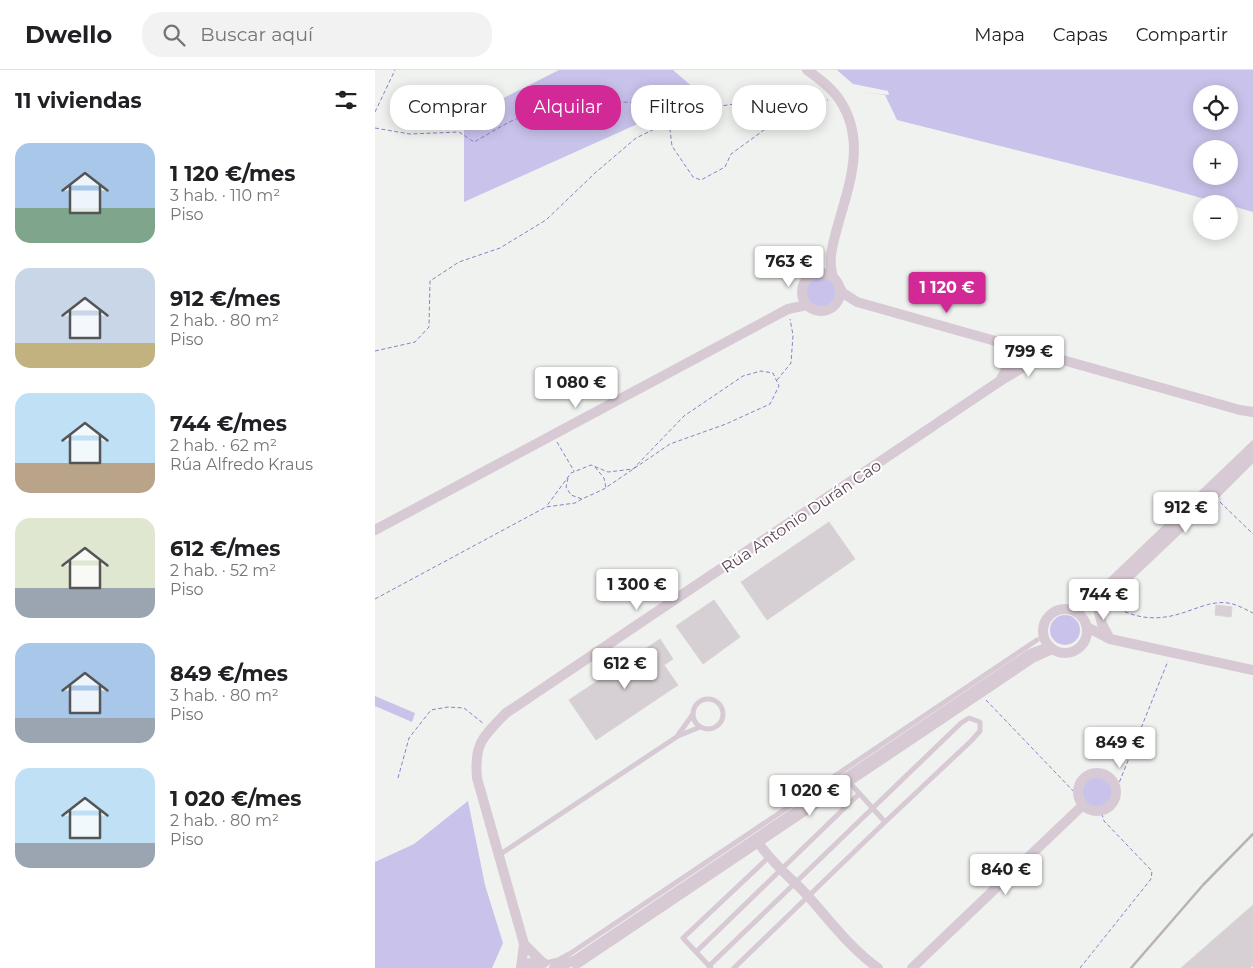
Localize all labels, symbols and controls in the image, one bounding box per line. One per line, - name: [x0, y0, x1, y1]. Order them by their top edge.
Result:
- search box: [142, 12, 492, 57]
- text: Dwello: [25, 20, 112, 49]
- icon: search: [160, 21, 188, 49]
- text: Buscar aquí: [200, 23, 313, 46]
- text: Mapa: [974, 24, 1025, 46]
- text: Capas: [1053, 24, 1108, 46]
- text: Compartir: [1136, 24, 1228, 46]
- chip: Comprar: [390, 85, 505, 130]
- chip: Alquilar: [515, 85, 621, 130]
- chip: Filtros: [631, 85, 722, 130]
- chip: Nuevo: [732, 85, 826, 130]
- map controls: [1193, 85, 1238, 240]
- button: locate: [1193, 85, 1238, 130]
- icon: filters: [332, 86, 360, 114]
- text: 11 viviendas: [15, 88, 142, 113]
- button: +: [1193, 140, 1238, 185]
- text: 1 120 €/mes: [170, 161, 295, 186]
- icon: home: [55, 163, 115, 223]
- text: 3 hab. · 110 m²: [170, 186, 280, 205]
- button: −: [1193, 195, 1238, 240]
- text: Piso: [170, 205, 204, 224]
- pin: 763 €: [754, 246, 824, 288]
- text: 763 €: [766, 252, 812, 271]
- pin: 1 120 €: [901, 272, 993, 314]
- text: 1 120 €: [920, 278, 974, 297]
- text: 912 €/mes: [170, 286, 280, 311]
- icon: home: [55, 288, 115, 348]
- text: 2 hab. · 80 m²: [170, 311, 279, 330]
- text: Piso: [170, 330, 204, 349]
- pin: 799 €: [994, 336, 1064, 378]
- text: 799 €: [1005, 342, 1053, 361]
- pin: 1 080 €: [530, 366, 622, 409]
- text: 1 080 €: [546, 373, 606, 392]
- text: 744 €/mes: [170, 411, 287, 436]
- icon: home: [55, 413, 115, 473]
- text: 2 hab. · 62 m²: [170, 436, 277, 455]
- text: Rúa Alfredo Kraus: [170, 455, 313, 474]
- street label: Rúa Antonio Durán Cao: [718, 456, 885, 577]
- pin: 912 €: [1151, 492, 1221, 534]
- text: 912 €: [1164, 498, 1208, 517]
- text: 612 €/mes: [170, 536, 280, 561]
- icon: home: [55, 538, 115, 598]
- text: 2 hab. · 52 m²: [170, 561, 276, 580]
- pin: 1 300 €: [591, 568, 683, 611]
- text: 1 300 €: [607, 575, 667, 594]
- pin: 744 €: [1069, 578, 1139, 621]
- text: Piso: [170, 580, 204, 599]
- text: 744 €: [1080, 585, 1128, 604]
- pin: 612 €: [590, 648, 660, 690]
- text: 612 €: [603, 654, 647, 673]
- text: 849 €/mes: [170, 661, 288, 686]
- icon: home: [55, 663, 115, 723]
- text: 3 hab. · 80 m²: [170, 686, 279, 705]
- text: Piso: [170, 705, 204, 724]
- pin: 849 €: [1085, 726, 1155, 769]
- text: 849 €: [1095, 733, 1145, 752]
- pin: 1 020 €: [764, 774, 856, 817]
- text: 1 020 €: [780, 781, 840, 800]
- text: 1 020 €/mes: [170, 786, 301, 811]
- icon: home: [55, 788, 115, 848]
- text: 2 hab. · 80 m²: [170, 811, 279, 830]
- text: Piso: [170, 830, 204, 849]
- pin: 840 €: [971, 854, 1041, 896]
- text: 840 €: [981, 860, 1031, 879]

